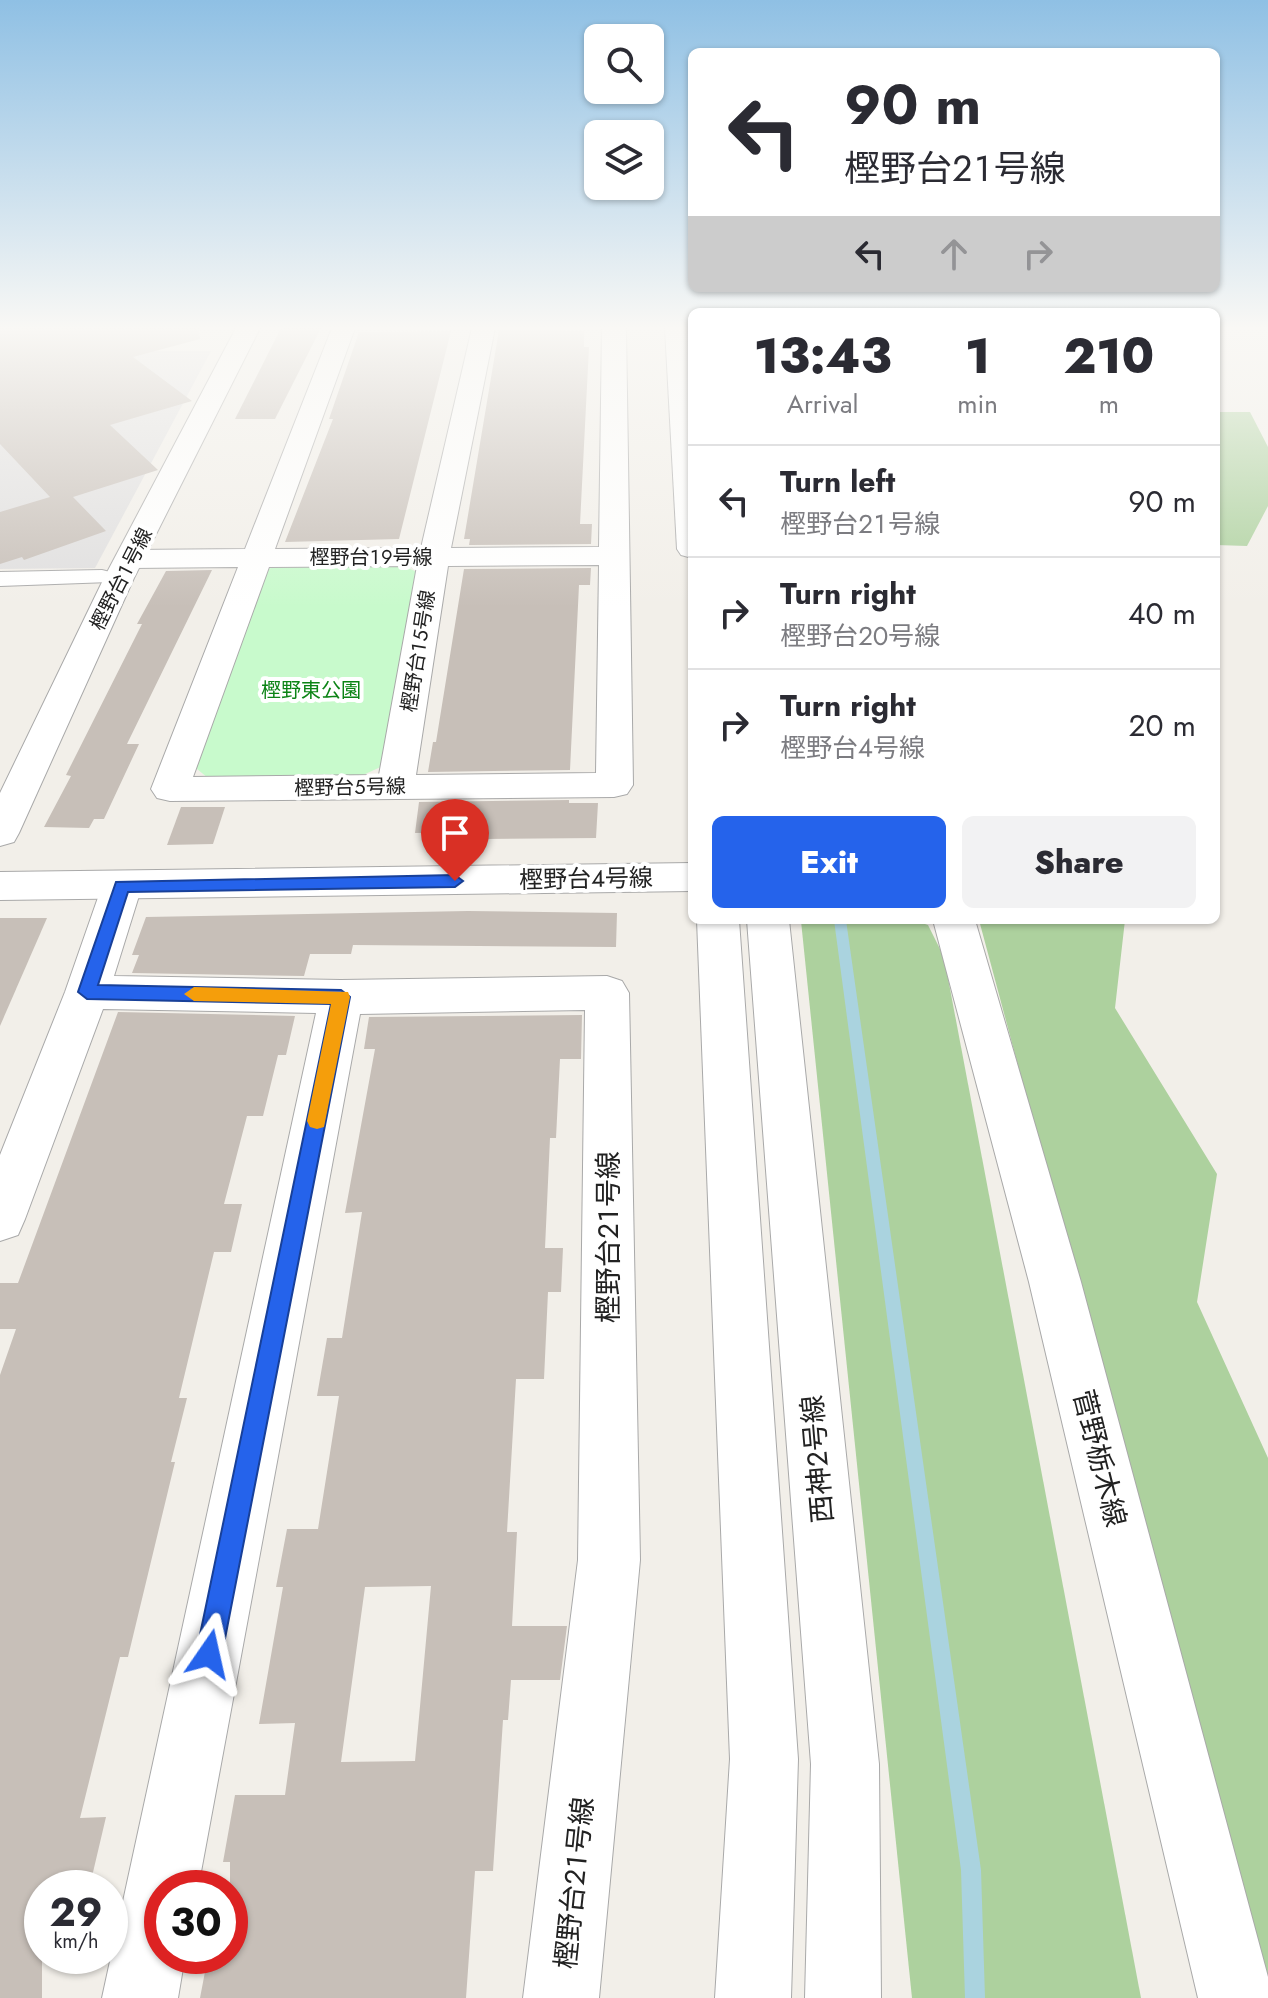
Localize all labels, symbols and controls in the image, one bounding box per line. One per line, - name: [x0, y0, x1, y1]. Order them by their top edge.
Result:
- map controls: [584, 24, 664, 200]
- button: search: [584, 24, 664, 104]
- text: 90 m: [844, 64, 981, 145]
- icon: left: [712, 80, 816, 184]
- button: layers: [584, 120, 664, 200]
- text: 樫野台２１号線: [844, 142, 1066, 194]
- icon: left: [848, 232, 892, 276]
- icon: ahead: [932, 232, 976, 276]
- icon: right: [1016, 232, 1060, 276]
- text: 13:43: [754, 322, 892, 391]
- text: 1: [965, 322, 990, 391]
- text: 210: [1064, 322, 1154, 391]
- text: Arrival: [787, 385, 858, 423]
- text: min: [957, 385, 998, 423]
- text: m: [1099, 385, 1119, 423]
- text: Turn left: [780, 460, 895, 503]
- icon: left: [712, 479, 756, 523]
- text: 90 m: [1128, 480, 1196, 523]
- text: 樫野台２１号線: [780, 505, 940, 543]
- street label: 樫野台１号線: [83, 523, 160, 636]
- street label: 樫野台１９号線: [309, 543, 433, 572]
- text: Turn right: [780, 572, 916, 615]
- street label: 樫野台１５号線: [395, 588, 442, 714]
- icon: right: [712, 591, 756, 635]
- text: 40 m: [1128, 592, 1196, 635]
- text: 樫野台２０号線: [780, 617, 940, 655]
- park label: 樫野東公園: [261, 676, 361, 705]
- text: Turn right: [780, 684, 916, 727]
- icon: right: [712, 703, 756, 747]
- text: 20 m: [1129, 704, 1196, 747]
- text: 樫野台４号線: [780, 729, 925, 767]
- street label: 樫野台５号線: [294, 772, 406, 803]
- pin: [421, 799, 489, 881]
- icon: arrive: [433, 811, 477, 855]
- button: Exit: [712, 816, 946, 908]
- button: Share: [962, 816, 1196, 908]
- street label: 樫野台４号線: [519, 860, 653, 897]
- street label: 樫野台２１号線: [588, 1151, 629, 1323]
- street label: 菅野栃木線: [1063, 1385, 1136, 1531]
- street label: 西神２号線: [791, 1393, 844, 1525]
- position arrow: [167, 1612, 251, 1696]
- street label: 樫野台２１号線: [545, 1795, 604, 1971]
- speed limit sign: 30: [144, 1870, 248, 1974]
- text: 29: [50, 1883, 103, 1941]
- text: km/h: [53, 1927, 99, 1956]

